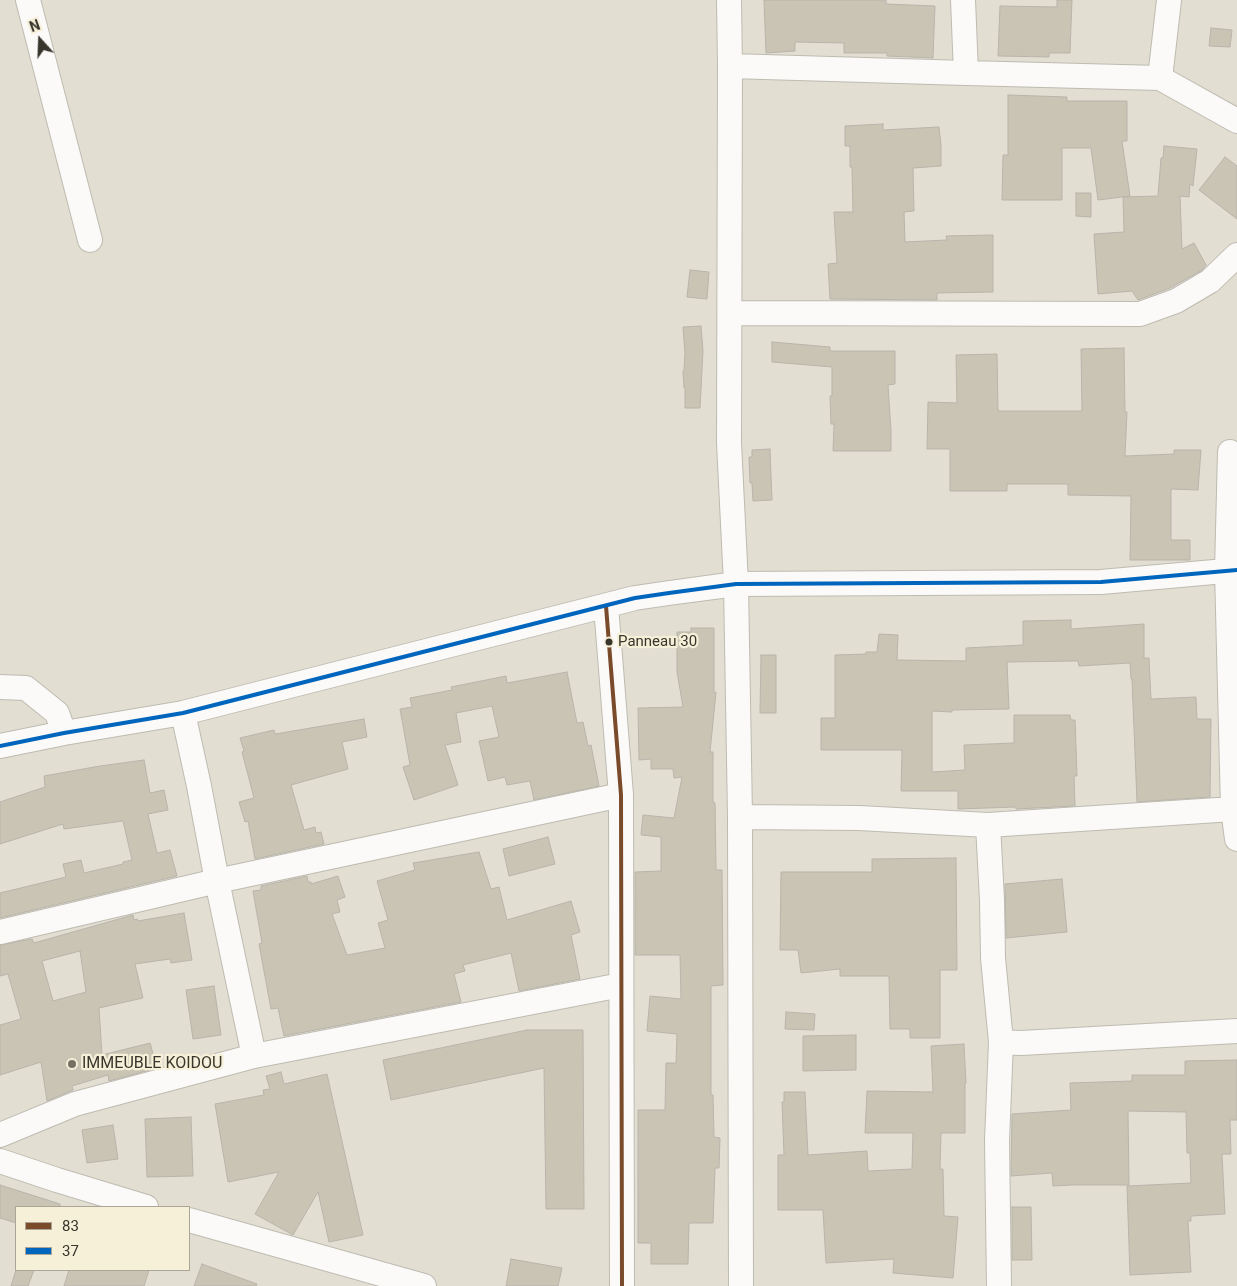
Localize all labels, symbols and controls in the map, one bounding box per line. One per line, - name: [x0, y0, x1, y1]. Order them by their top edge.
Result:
- north arrow: [15, 15, 65, 65]
- text: N: [27, 17, 42, 35]
- place label: Panneau 30: [618, 633, 697, 651]
- marker: Panneau 30: [604, 637, 614, 647]
- place label: IMMEUBLE KOIDOU: [82, 1054, 222, 1074]
- marker: IMMEUBLE KOIDOU: [66, 1058, 78, 1070]
- legend: [15, 1206, 190, 1271]
- text: 83: [62, 1217, 79, 1235]
- text: 37: [62, 1242, 79, 1260]

